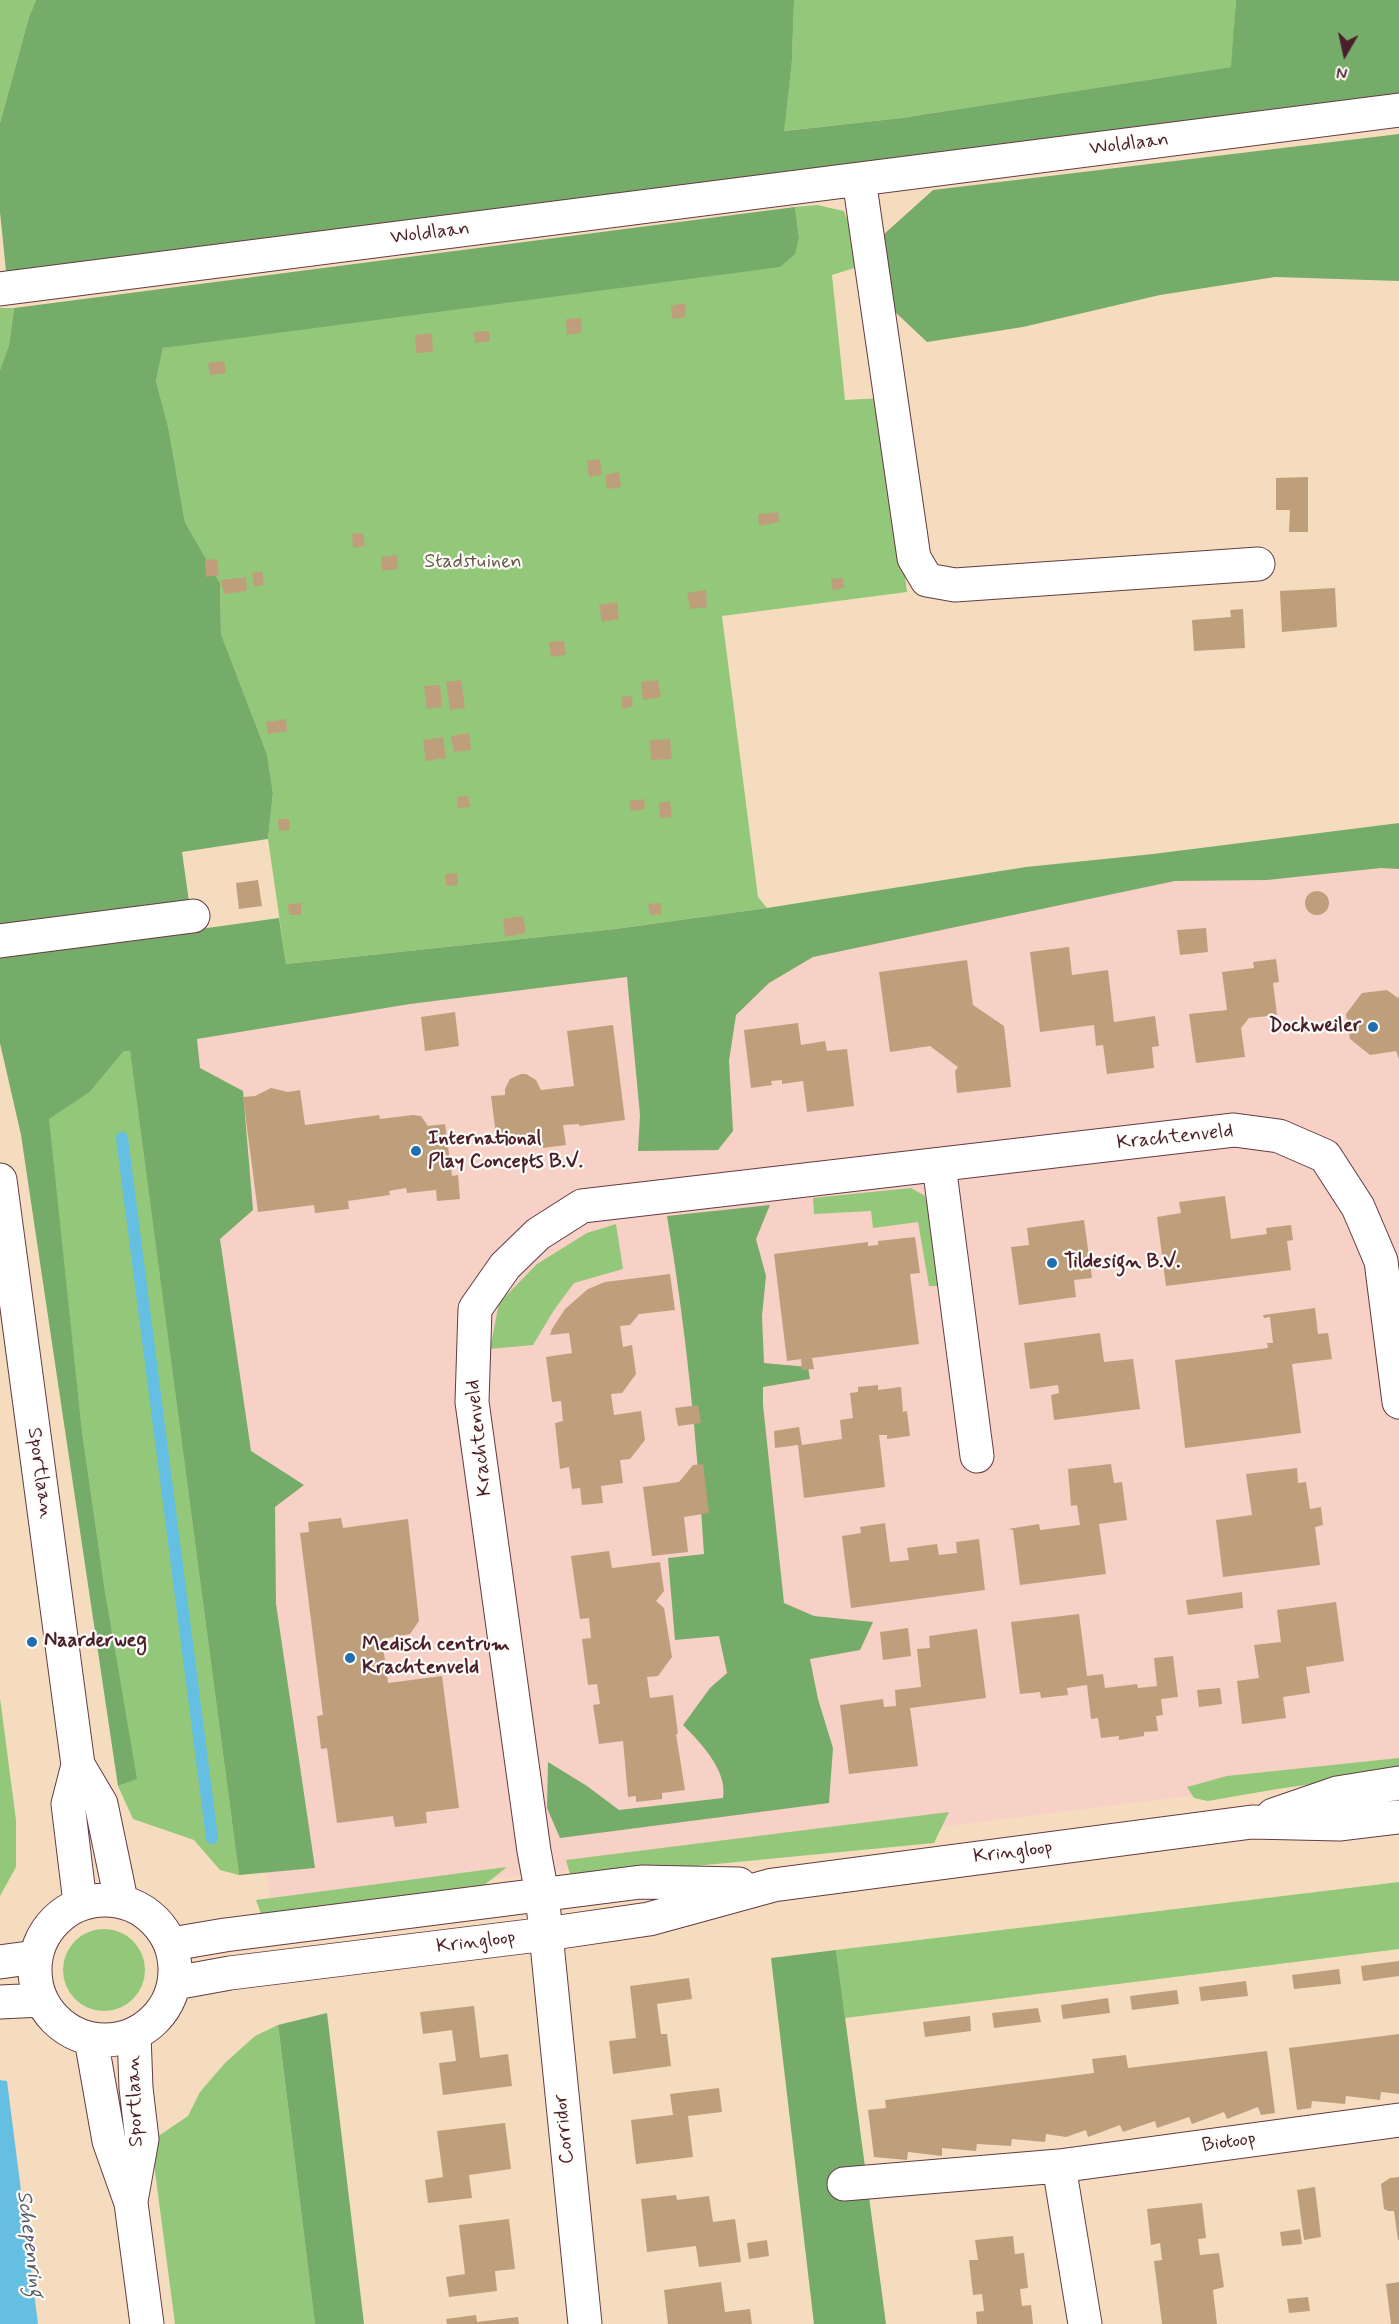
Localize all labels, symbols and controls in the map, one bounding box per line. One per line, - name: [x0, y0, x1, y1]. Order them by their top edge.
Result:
- north arrow: [1315, 24, 1375, 84]
- text: N: [1335, 61, 1349, 83]
- street label: Woldlaan: [1088, 128, 1170, 162]
- street label: Woldlaan: [389, 217, 471, 251]
- park label: Stadstuinen: [424, 551, 522, 575]
- place label: Dockweiler: [1269, 1015, 1361, 1039]
- marker: Dockweiler: [1366, 1020, 1380, 1034]
- street label: Krachtenveld: [1115, 1120, 1235, 1156]
- place label: International Play Concepts B.V.: [428, 1128, 583, 1175]
- marker: International Play Concepts B.V.: [409, 1144, 423, 1158]
- place label: Tildesign B.V.: [1064, 1251, 1180, 1275]
- marker: Tildesign B.V.: [1045, 1256, 1059, 1270]
- street label: Krachtenveld: [462, 1378, 498, 1498]
- street label: Sportlaan: [21, 1426, 57, 1520]
- place label: Naarderweg: [44, 1630, 147, 1654]
- place label: Medisch centrum Krachtenveld: [362, 1634, 510, 1681]
- marker: Naarderweg: [25, 1635, 39, 1649]
- marker: Medisch centrum Krachtenveld: [343, 1651, 357, 1665]
- street label: Kringloop: [972, 1836, 1054, 1870]
- street label: Kringloop: [435, 1926, 517, 1960]
- street label: Sportlaan: [122, 2055, 150, 2147]
- street label: Corridor: [549, 2093, 581, 2165]
- street label: Biotoop: [1201, 2127, 1257, 2159]
- water label: Schepenring: [10, 2189, 48, 2299]

